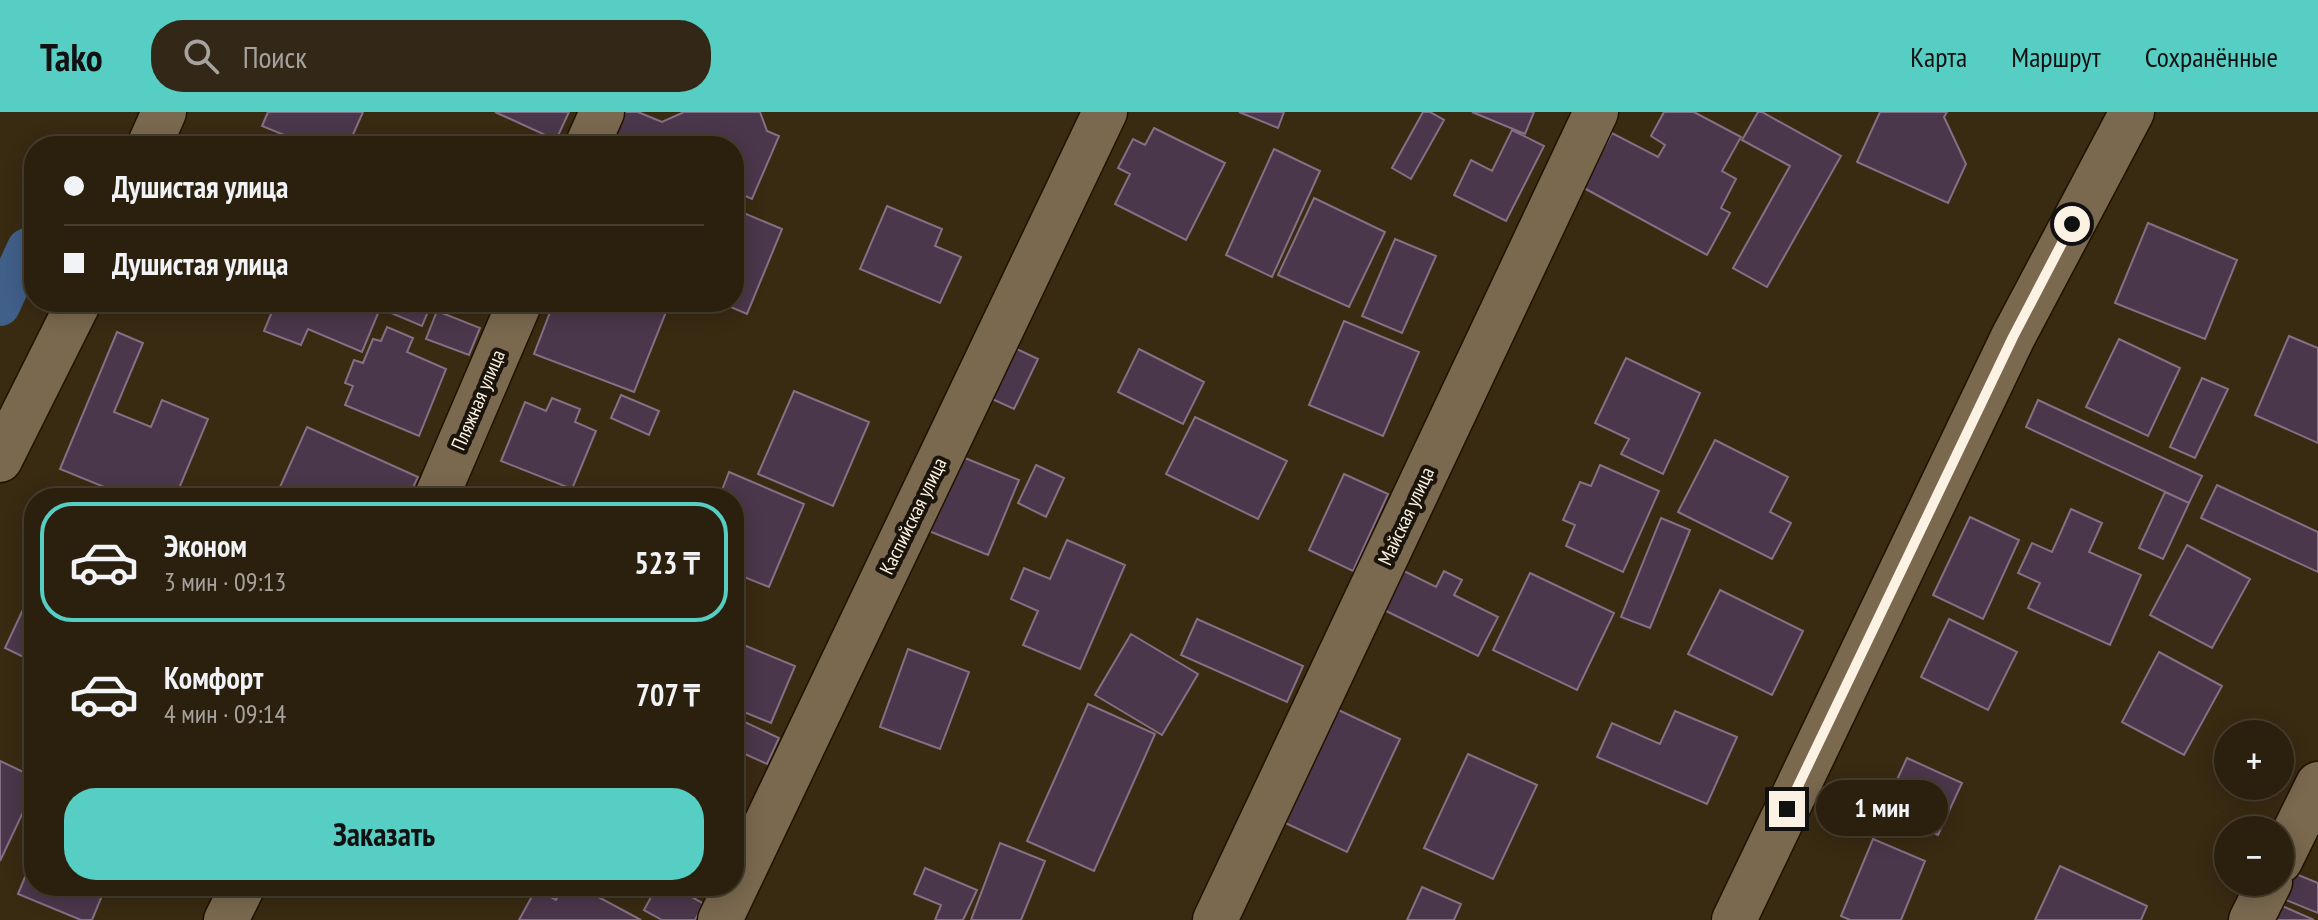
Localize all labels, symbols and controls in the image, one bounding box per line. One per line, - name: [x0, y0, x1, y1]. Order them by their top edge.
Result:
- search box: [151, 20, 711, 92]
- text: Tako: [40, 32, 103, 81]
- icon: search: [179, 34, 223, 78]
- text: Поиск: [243, 37, 307, 76]
- text: Карта: [1910, 38, 1967, 75]
- text: Маршрут: [2011, 38, 2101, 75]
- text: Сохранённые: [2145, 38, 2278, 75]
- text: Душистая улица: [112, 167, 288, 206]
- route start: [2054, 206, 2090, 242]
- text: Душистая улица: [112, 244, 288, 283]
- street label: Пляжная улица: [445, 346, 511, 454]
- street label: Каспийская улица: [873, 453, 953, 579]
- street label: Майская улица: [1372, 463, 1440, 569]
- icon: car: [68, 526, 140, 598]
- text: Эконом: [164, 526, 247, 565]
- text: 523 ₸: [634, 543, 700, 582]
- text: 3 мин · 09:13: [164, 565, 286, 598]
- icon: car: [68, 658, 140, 730]
- text: Комфорт: [164, 658, 263, 697]
- text: 707 ₸: [636, 675, 700, 714]
- text: 4 мин · 09:14: [164, 697, 286, 730]
- map controls: [2214, 720, 2294, 896]
- button: +: [2214, 720, 2294, 800]
- callout: 1 мин: [1815, 781, 1947, 837]
- button: Заказать: [64, 788, 704, 880]
- route end: [1769, 791, 1805, 827]
- text: 1 мин: [1854, 791, 1910, 824]
- button: −: [2214, 816, 2294, 896]

